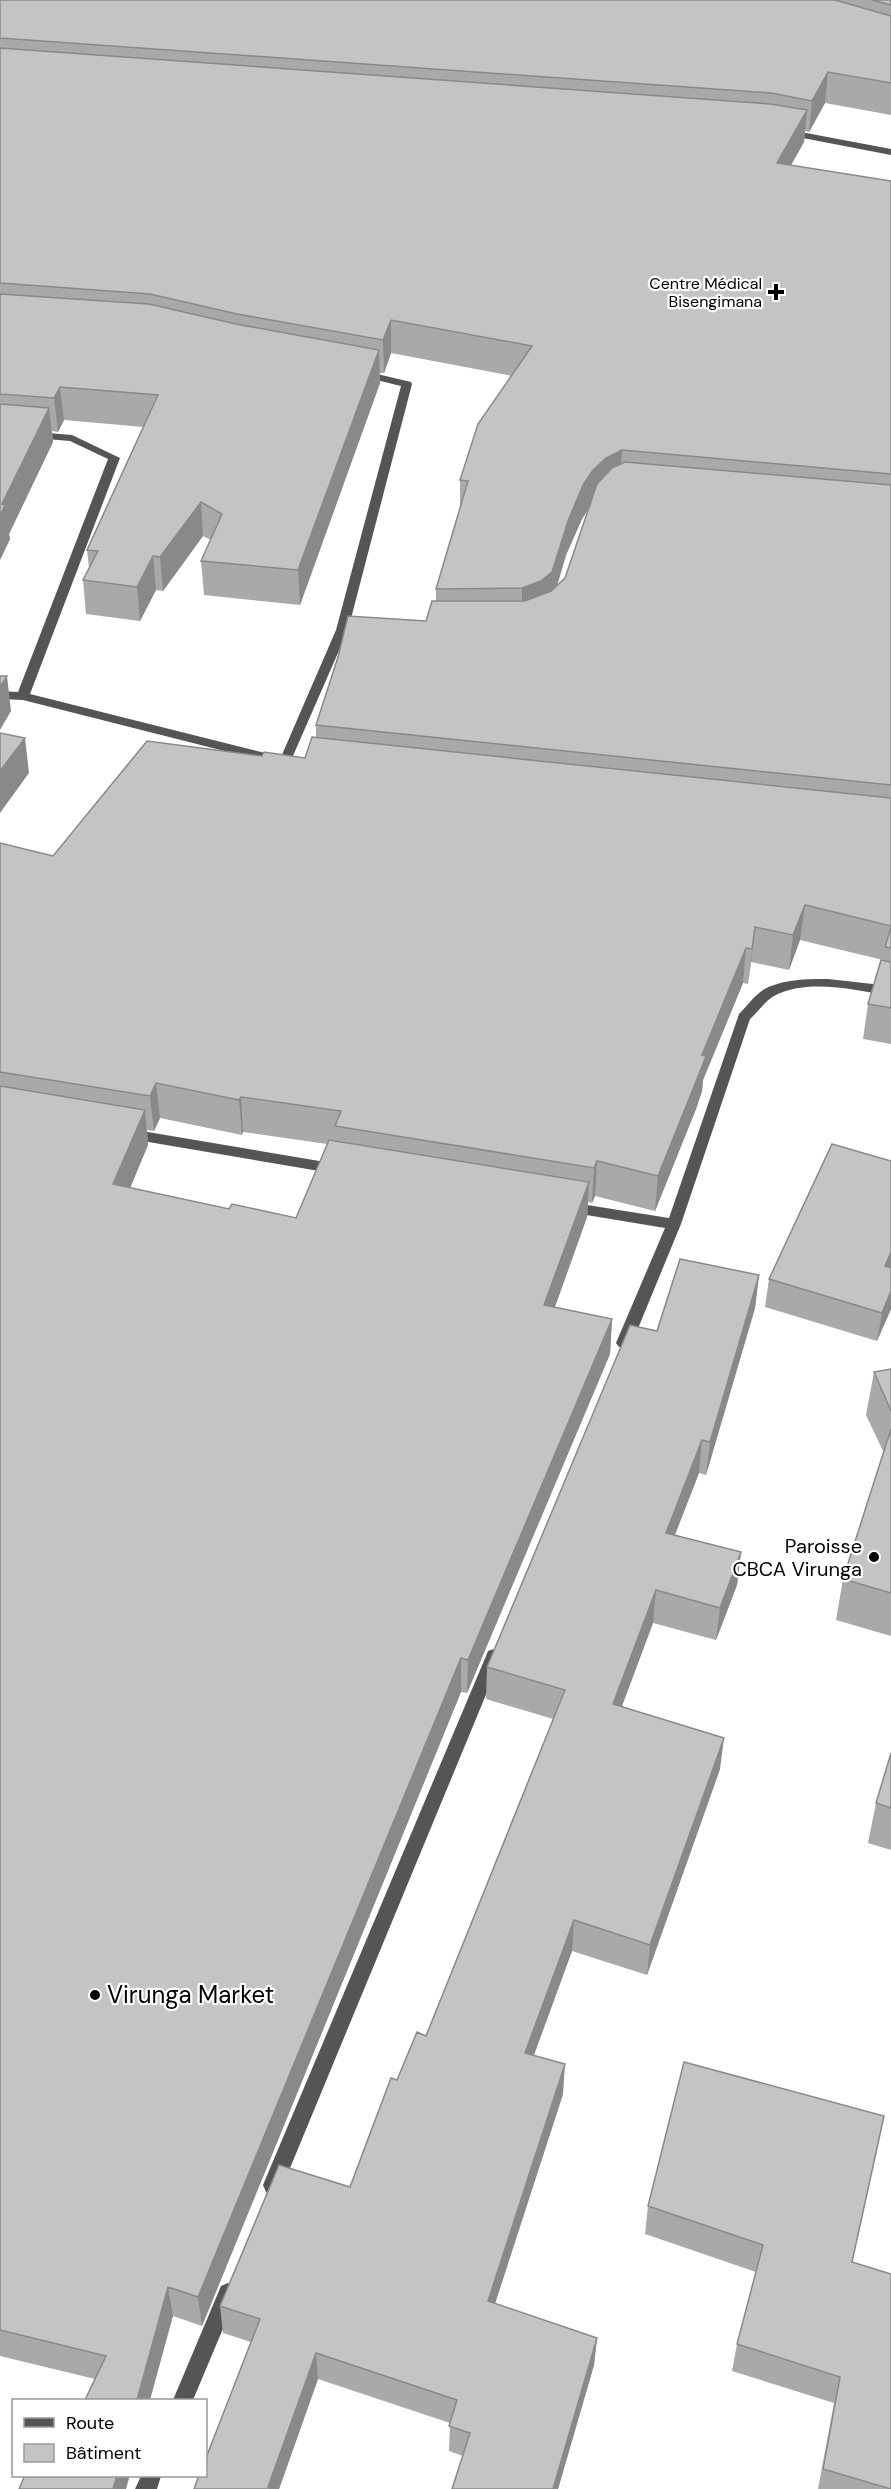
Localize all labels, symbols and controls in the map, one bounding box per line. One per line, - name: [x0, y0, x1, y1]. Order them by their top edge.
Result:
- place label: Centre Médical Bisengimana: [649, 273, 762, 312]
- marker: Centre Médical Bisengimana: [767, 283, 785, 301]
- place label: Paroisse CBCA Virunga: [732, 1533, 862, 1582]
- marker: Paroisse CBCA Virunga: [867, 1550, 881, 1564]
- place label: Virunga Market: [107, 1979, 274, 2010]
- marker: Virunga Market: [88, 1988, 102, 2002]
- legend: [12, 2399, 207, 2477]
- text: Route: [66, 2411, 114, 2435]
- text: Bâtiment: [66, 2441, 141, 2465]

